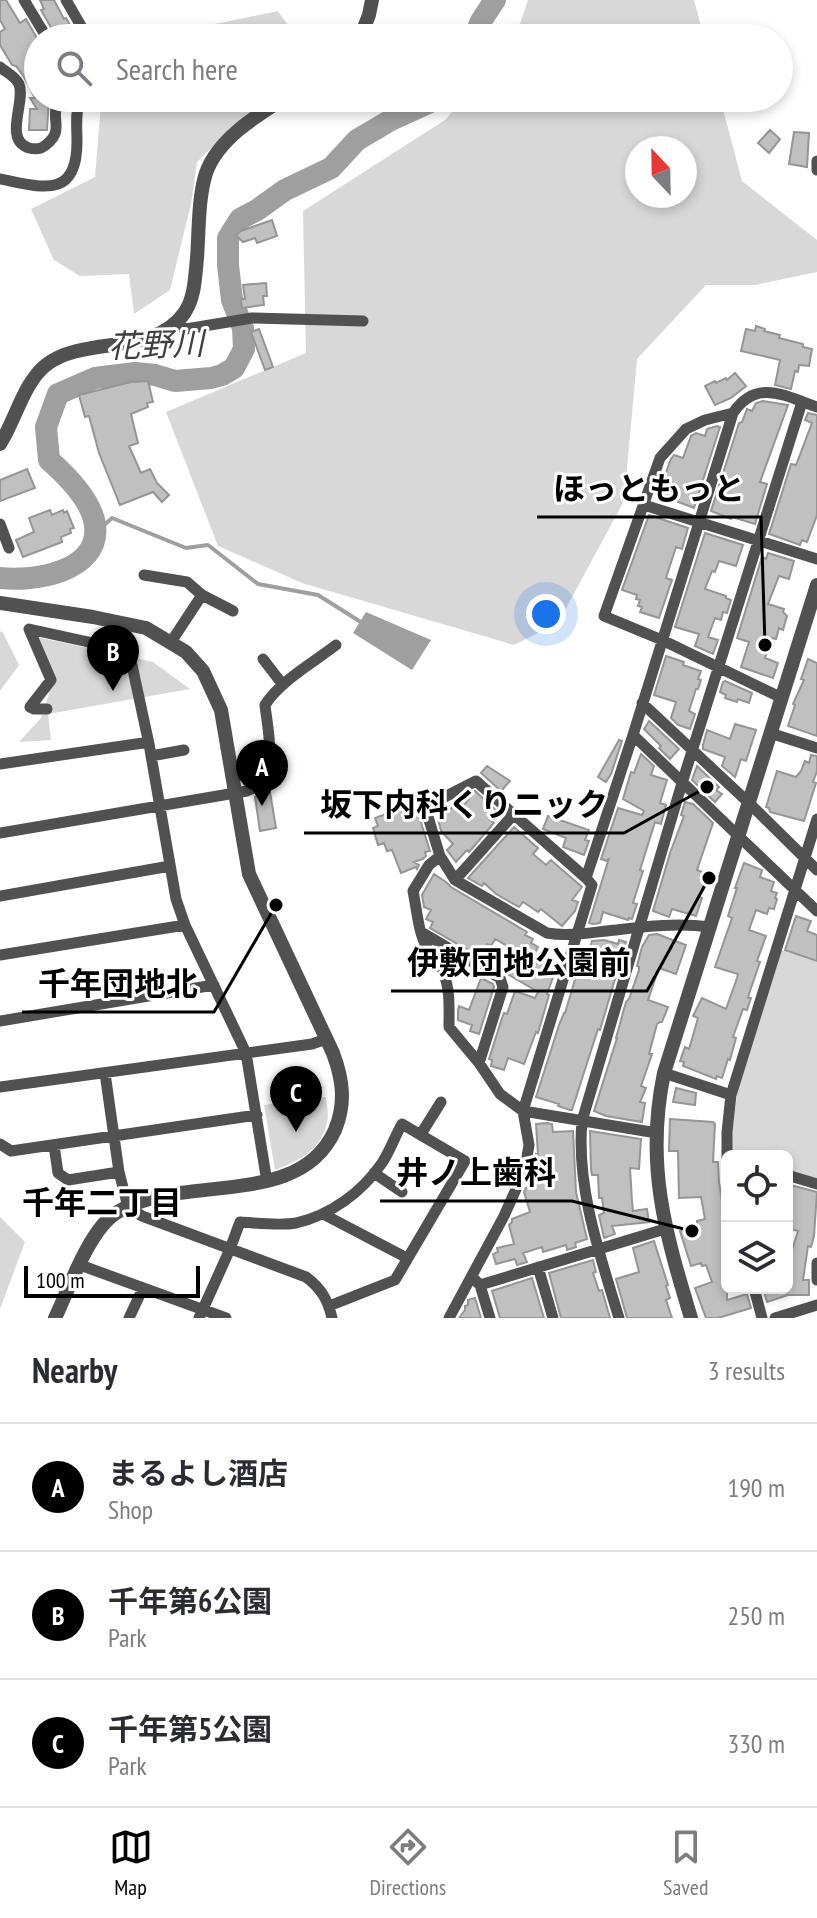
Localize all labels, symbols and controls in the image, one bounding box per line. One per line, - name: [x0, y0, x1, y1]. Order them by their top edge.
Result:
- search box: [24, 24, 793, 112]
- icon: search: [52, 46, 96, 90]
- text: Search here: [116, 49, 238, 88]
- north arrow: [625, 136, 697, 208]
- water label: 花野川: [107, 321, 208, 367]
- callout: ほっともっと: [537, 461, 761, 517]
- text: ほっともっと: [553, 467, 745, 509]
- your location: [526, 594, 566, 634]
- pin: B: [87, 625, 139, 691]
- pin: A: [236, 740, 288, 806]
- callout: 坂下内科くりニック: [304, 777, 624, 833]
- text: 坂下内科くりニック: [320, 783, 608, 825]
- callout: 伊敷団地公園前: [391, 935, 647, 991]
- text: 伊敷団地公園前: [407, 941, 631, 983]
- callout: 千年団地北: [22, 956, 214, 1012]
- text: 千年団地北: [38, 962, 198, 1004]
- pin: C: [270, 1066, 322, 1132]
- callout: 井ノ上歯科: [380, 1145, 572, 1201]
- map controls: [721, 1150, 793, 1294]
- button: locate: [721, 1150, 793, 1222]
- text: 井ノ上歯科: [396, 1151, 556, 1193]
- district label: 千年二丁目: [22, 1181, 182, 1223]
- button: layers: [721, 1222, 793, 1294]
- scale bar: [24, 1262, 200, 1298]
- text: 100 m: [36, 1266, 85, 1294]
- text: Nearby: [32, 1348, 117, 1392]
- text: 3 results: [708, 1354, 785, 1387]
- text: まるよし酒店: [108, 1453, 288, 1492]
- text: A: [51, 1471, 65, 1504]
- text: 190 m: [727, 1471, 785, 1504]
- text: Shop: [108, 1493, 153, 1526]
- text: 千年第6公園: [108, 1581, 272, 1620]
- text: B: [52, 1599, 64, 1632]
- text: 250 m: [727, 1599, 785, 1632]
- text: Park: [108, 1621, 147, 1654]
- text: 千年第5公園: [108, 1709, 272, 1748]
- text: C: [52, 1727, 64, 1760]
- text: 330 m: [727, 1727, 785, 1760]
- text: Park: [108, 1749, 147, 1782]
- tab: Map: [109, 1825, 153, 1901]
- tab: Directions: [370, 1825, 446, 1901]
- tab: Saved: [663, 1825, 708, 1901]

